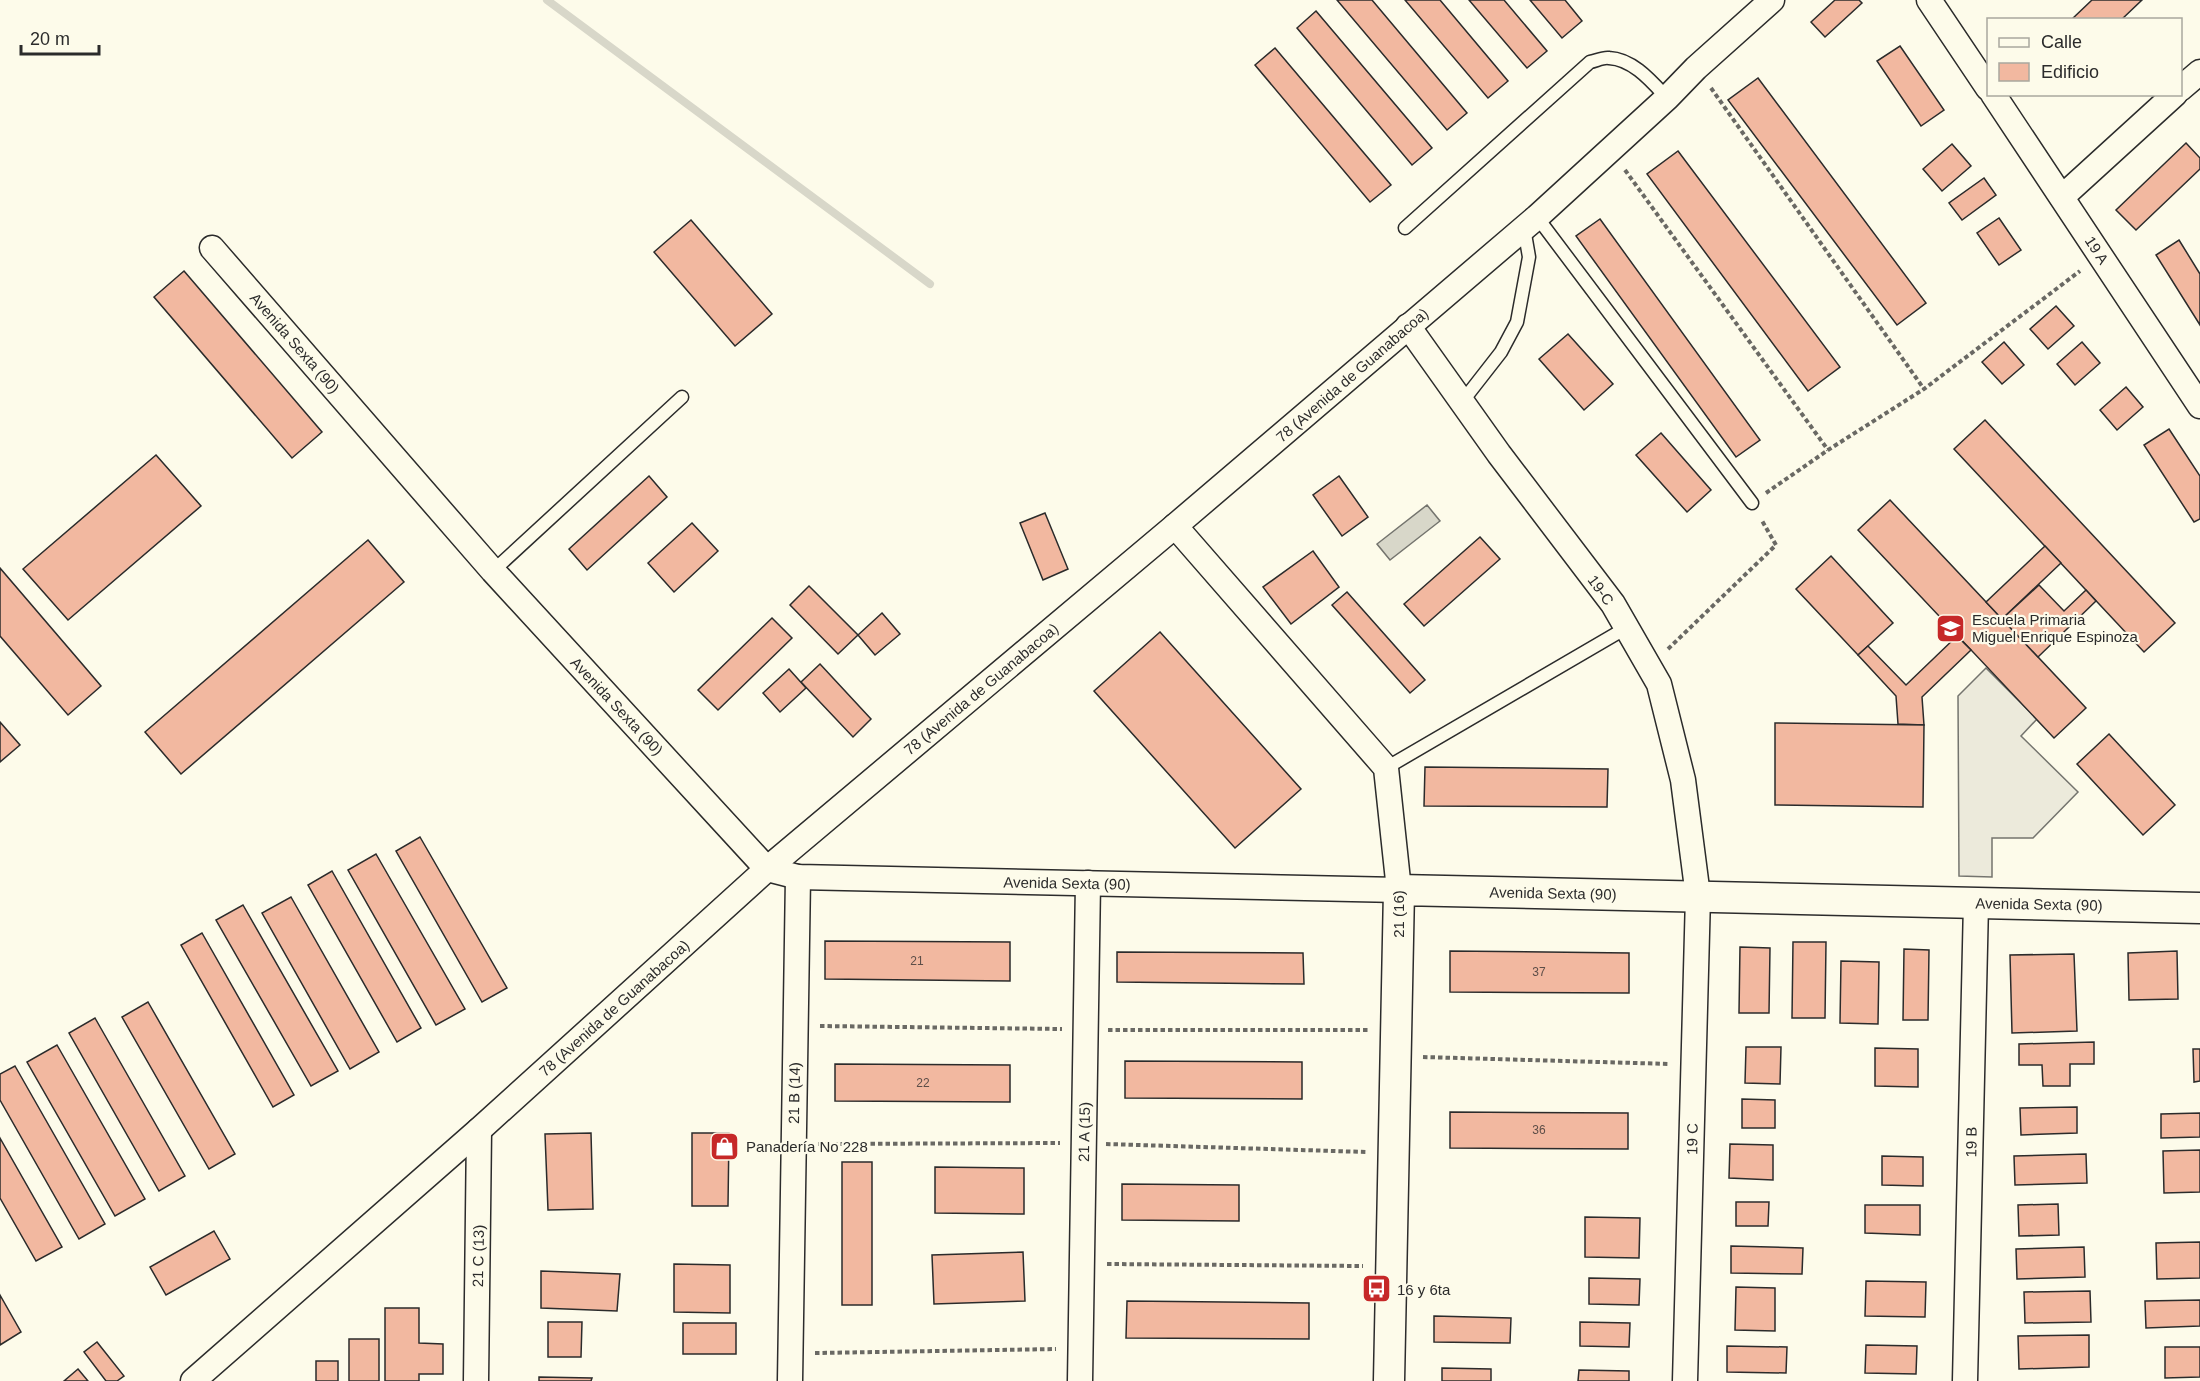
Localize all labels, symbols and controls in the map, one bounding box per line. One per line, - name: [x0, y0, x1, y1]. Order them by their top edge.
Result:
- scale bar: [21, 18, 99, 56]
- legend: [1987, 18, 2182, 96]
- text: 20 m: [30, 29, 70, 49]
- text: Calle: [2041, 32, 2082, 52]
- text: Edificio: [2041, 62, 2099, 82]
- street label: 19 A: [2082, 233, 2112, 267]
- street label: Avenida Sexta (90): [247, 289, 343, 397]
- street label: 78 (Avenida de Guanabacoa): [1273, 304, 1431, 446]
- street label: 19-C: [1585, 572, 1618, 608]
- place label: Escuela Primaria Miguel Enrique Espinoza: [1972, 611, 2139, 645]
- school or university icon: Escuela Primaria Miguel Enrique Espinoza: [1935, 612, 1967, 644]
- street label: 78 (Avenida de Guanabacoa): [901, 620, 1061, 758]
- street label: Avenida Sexta (90): [567, 654, 667, 758]
- street label: Avenida Sexta (90): [1003, 873, 1131, 893]
- street label: Avenida Sexta (90): [1489, 883, 1617, 903]
- street label: 21 (16): [1390, 890, 1407, 938]
- street label: Avenida Sexta (90): [1975, 894, 2103, 914]
- street label: 78 (Avenida de Guanabacoa): [536, 936, 692, 1080]
- house number: 21: [910, 954, 924, 968]
- house number: 37: [1532, 965, 1546, 979]
- street label: 21 B (14): [785, 1062, 803, 1124]
- house number: 22: [916, 1076, 930, 1090]
- street label: 21 A (15): [1075, 1102, 1093, 1162]
- house number: 36: [1532, 1123, 1546, 1137]
- street label: 19 C: [1683, 1123, 1701, 1155]
- street label: 19 B: [1962, 1126, 1980, 1158]
- shop icon: Panadería No 228: [709, 1130, 741, 1162]
- place label: Panadería No 228: [746, 1138, 868, 1155]
- street label: 21 C (13): [469, 1225, 487, 1287]
- bus stop icon: 16 y 6ta: [1360, 1273, 1392, 1305]
- place label: 16 y 6ta: [1397, 1281, 1451, 1298]

